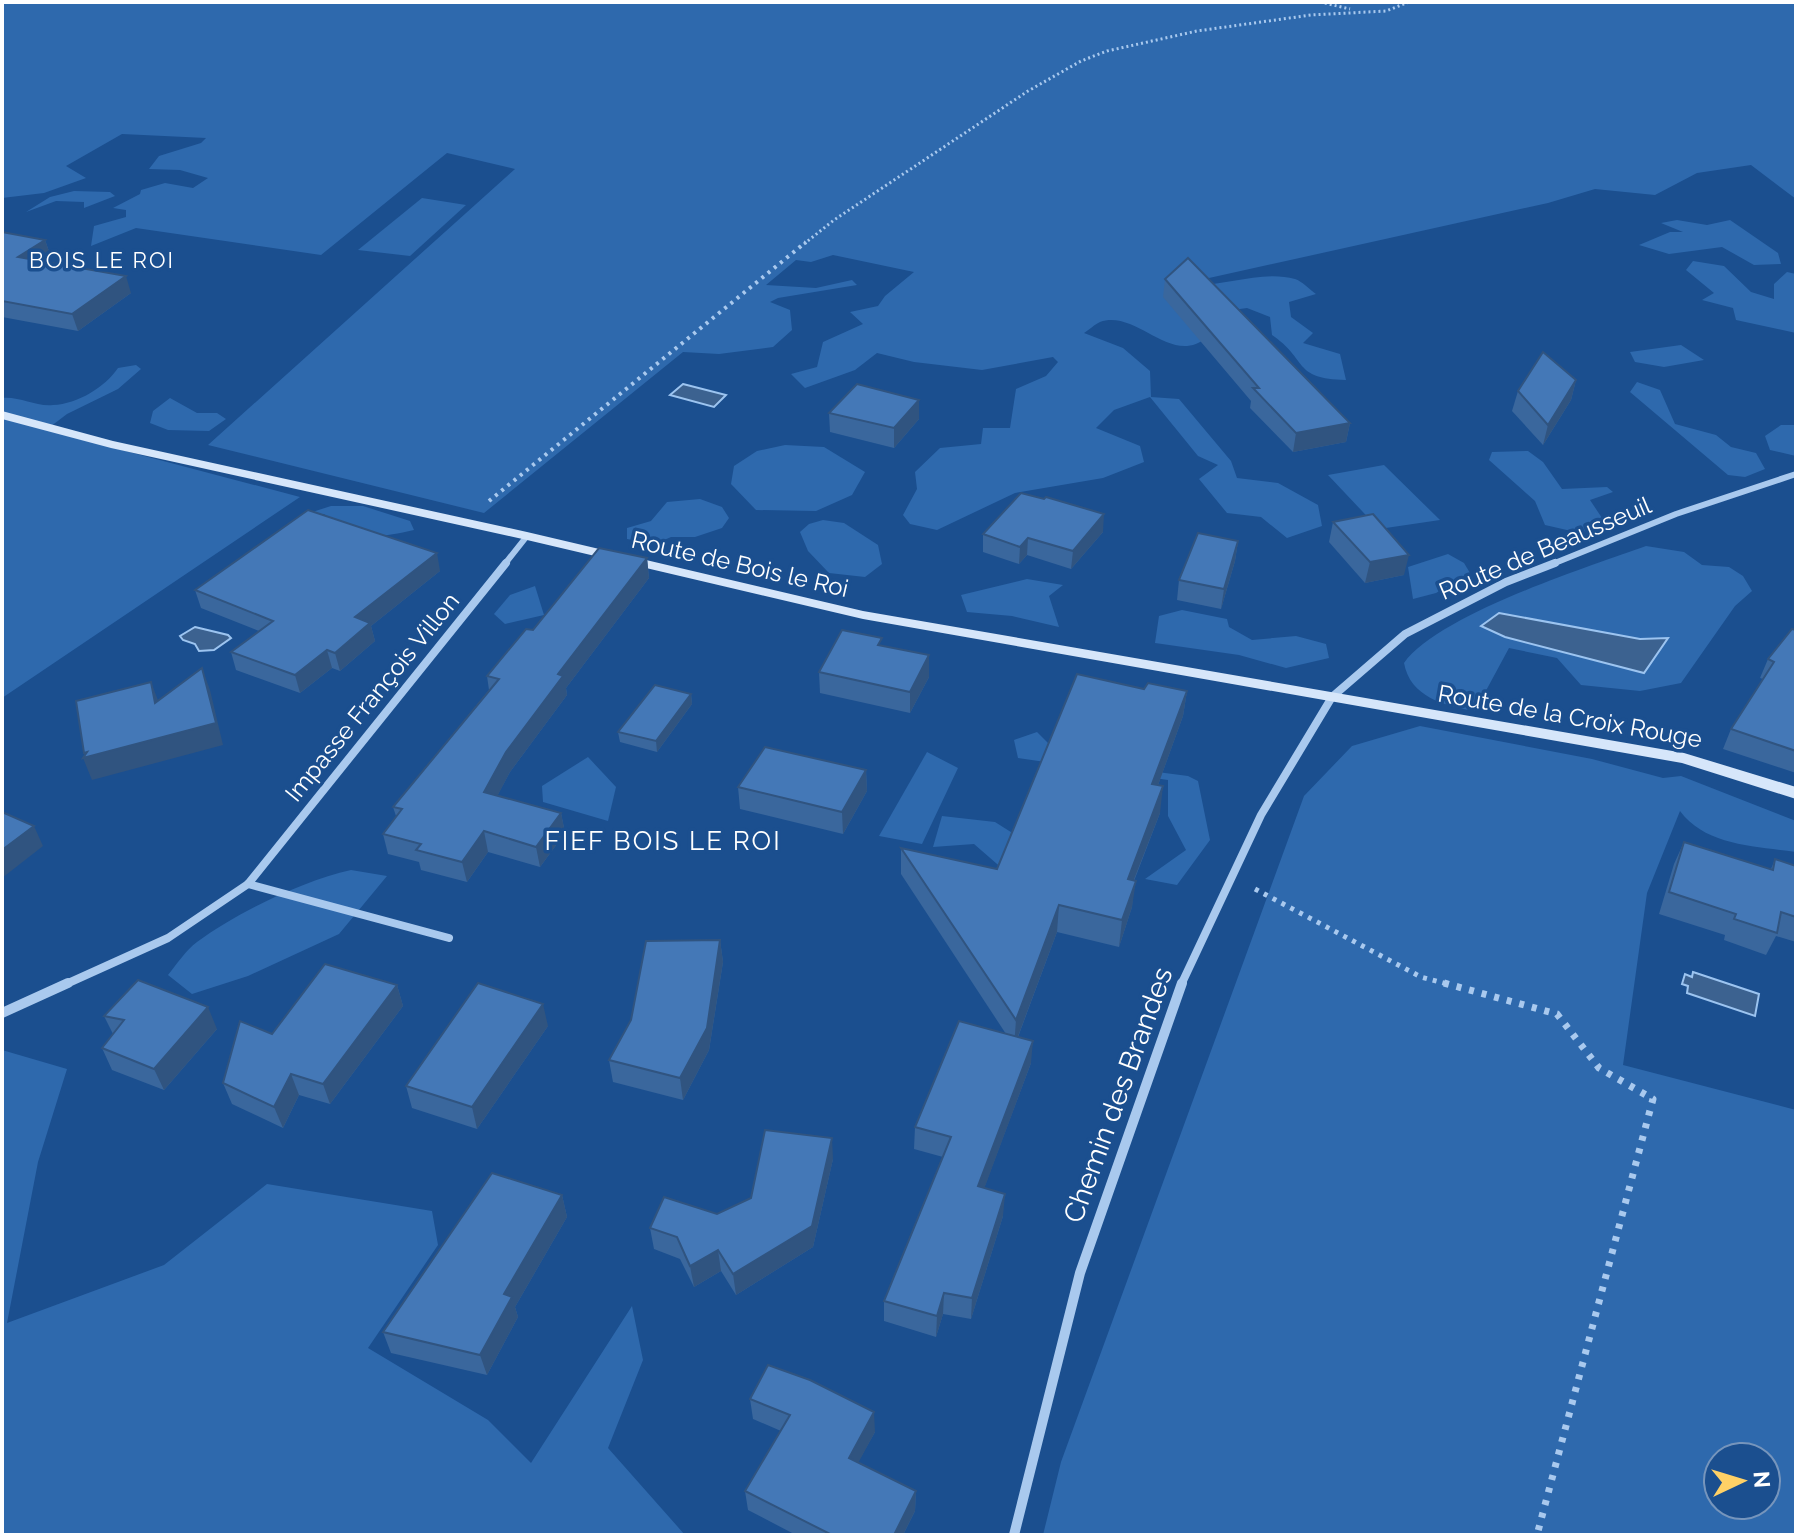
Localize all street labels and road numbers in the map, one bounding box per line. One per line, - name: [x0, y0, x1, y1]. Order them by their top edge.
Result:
- street label: Route de Beausseuil: [1435, 490, 1656, 606]
- street label: Route de Bois le Roi: [629, 525, 851, 603]
- street label: Impasse François Villon: [279, 587, 465, 807]
- street label: Route de la Croix Rouge: [1436, 678, 1704, 754]
- street label: Chemin des Brandes: [1056, 963, 1180, 1227]

